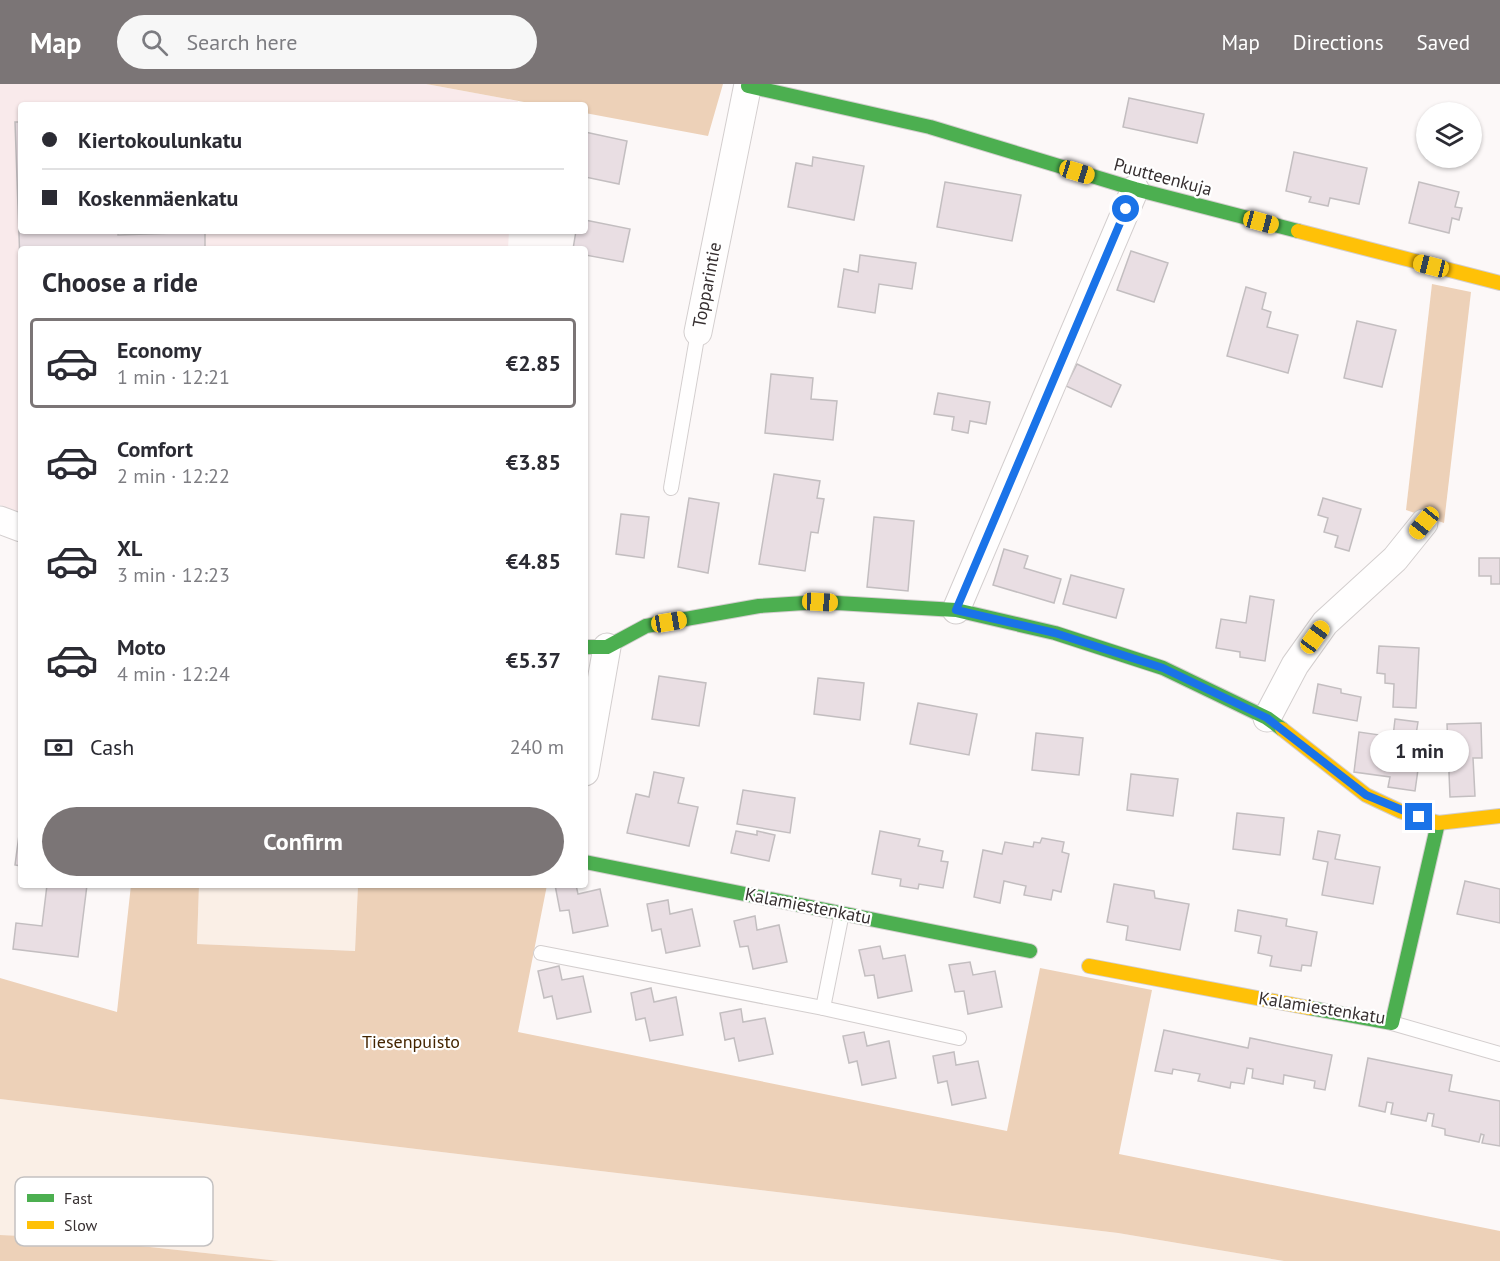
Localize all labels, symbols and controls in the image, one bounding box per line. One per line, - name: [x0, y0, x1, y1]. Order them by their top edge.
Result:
- search box: [117, 15, 537, 69]
- text: Map: [30, 24, 81, 61]
- icon: search: [138, 26, 171, 59]
- text: Search here: [186, 28, 297, 56]
- text: Map: [1221, 29, 1260, 56]
- text: Directions: [1293, 29, 1384, 56]
- text: Saved: [1417, 29, 1470, 56]
- map controls: [1416, 102, 1482, 168]
- button: layers: [1416, 102, 1482, 168]
- text: Kiertokoulunkatu: [78, 126, 242, 154]
- street label: Puutteenkuja: [1111, 152, 1215, 201]
- car: [1057, 158, 1097, 186]
- text: Koskenmäenkatu: [78, 184, 238, 212]
- route start: [1112, 195, 1139, 222]
- car: [1241, 209, 1281, 235]
- street label: Topparintie: [687, 240, 726, 330]
- car: [1411, 253, 1451, 279]
- text: Choose a ride: [42, 265, 198, 299]
- icon: car: [45, 336, 99, 390]
- text: Economy: [117, 336, 201, 364]
- text: €2.85: [506, 349, 561, 377]
- text: 1 min · 12:21: [117, 364, 230, 390]
- icon: car: [45, 435, 99, 489]
- text: Comfort: [117, 435, 193, 463]
- text: €3.85: [506, 448, 561, 476]
- text: 2 min · 12:22: [117, 463, 230, 489]
- car: [1406, 503, 1442, 543]
- icon: car: [45, 534, 99, 588]
- text: XL: [117, 534, 142, 562]
- text: €4.85: [506, 547, 561, 575]
- text: 3 min · 12:23: [117, 562, 230, 588]
- car: [802, 592, 838, 612]
- car: [650, 610, 688, 634]
- car: [1297, 617, 1333, 657]
- icon: car: [45, 633, 99, 687]
- text: Moto: [117, 633, 166, 661]
- text: €5.37: [506, 646, 561, 674]
- text: 4 min · 12:24: [117, 661, 230, 687]
- callout: 1 min: [1370, 730, 1468, 772]
- icon: cash: [42, 731, 75, 764]
- text: Cash: [90, 733, 134, 761]
- text: 240 m: [510, 734, 564, 760]
- text: 1 min: [1395, 738, 1444, 764]
- route end: [1405, 803, 1432, 830]
- button: Confirm: [42, 807, 564, 876]
- street label: Kalamiestenkatu: [743, 882, 873, 929]
- street label: Kalamiestenkatu: [1257, 986, 1387, 1029]
- park label: Tiesenpuisto: [362, 1030, 460, 1053]
- legend: [15, 1177, 213, 1246]
- text: Fast: [64, 1188, 93, 1208]
- text: Slow: [64, 1215, 98, 1235]

